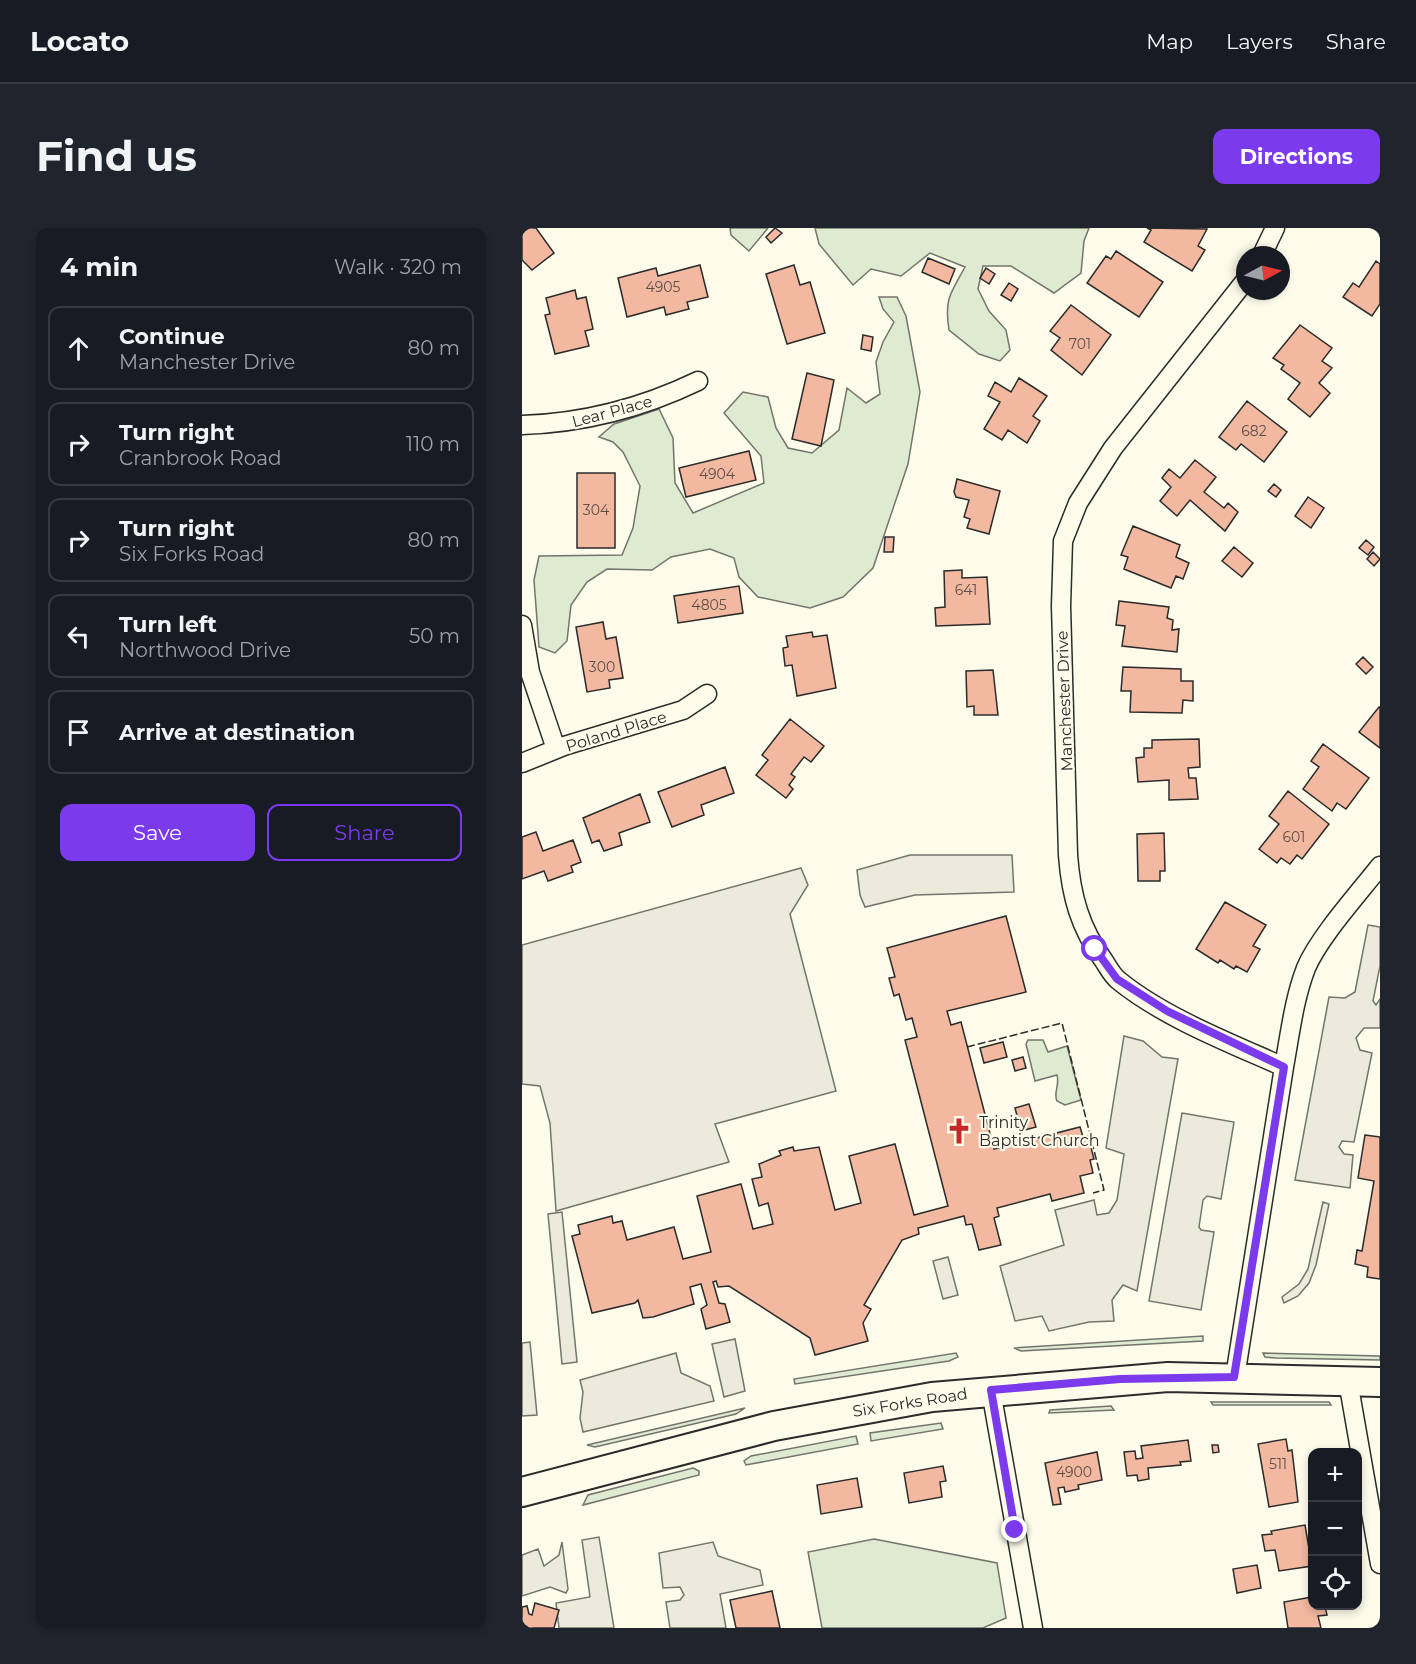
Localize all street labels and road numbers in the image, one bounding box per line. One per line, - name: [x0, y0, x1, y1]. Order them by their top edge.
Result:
- street label: Lear Place: [570, 392, 654, 431]
- street label: Manchester Drive: [1053, 630, 1076, 772]
- street label: Poland Place: [563, 707, 669, 756]
- street label: Six Forks Road: [851, 1384, 969, 1421]

